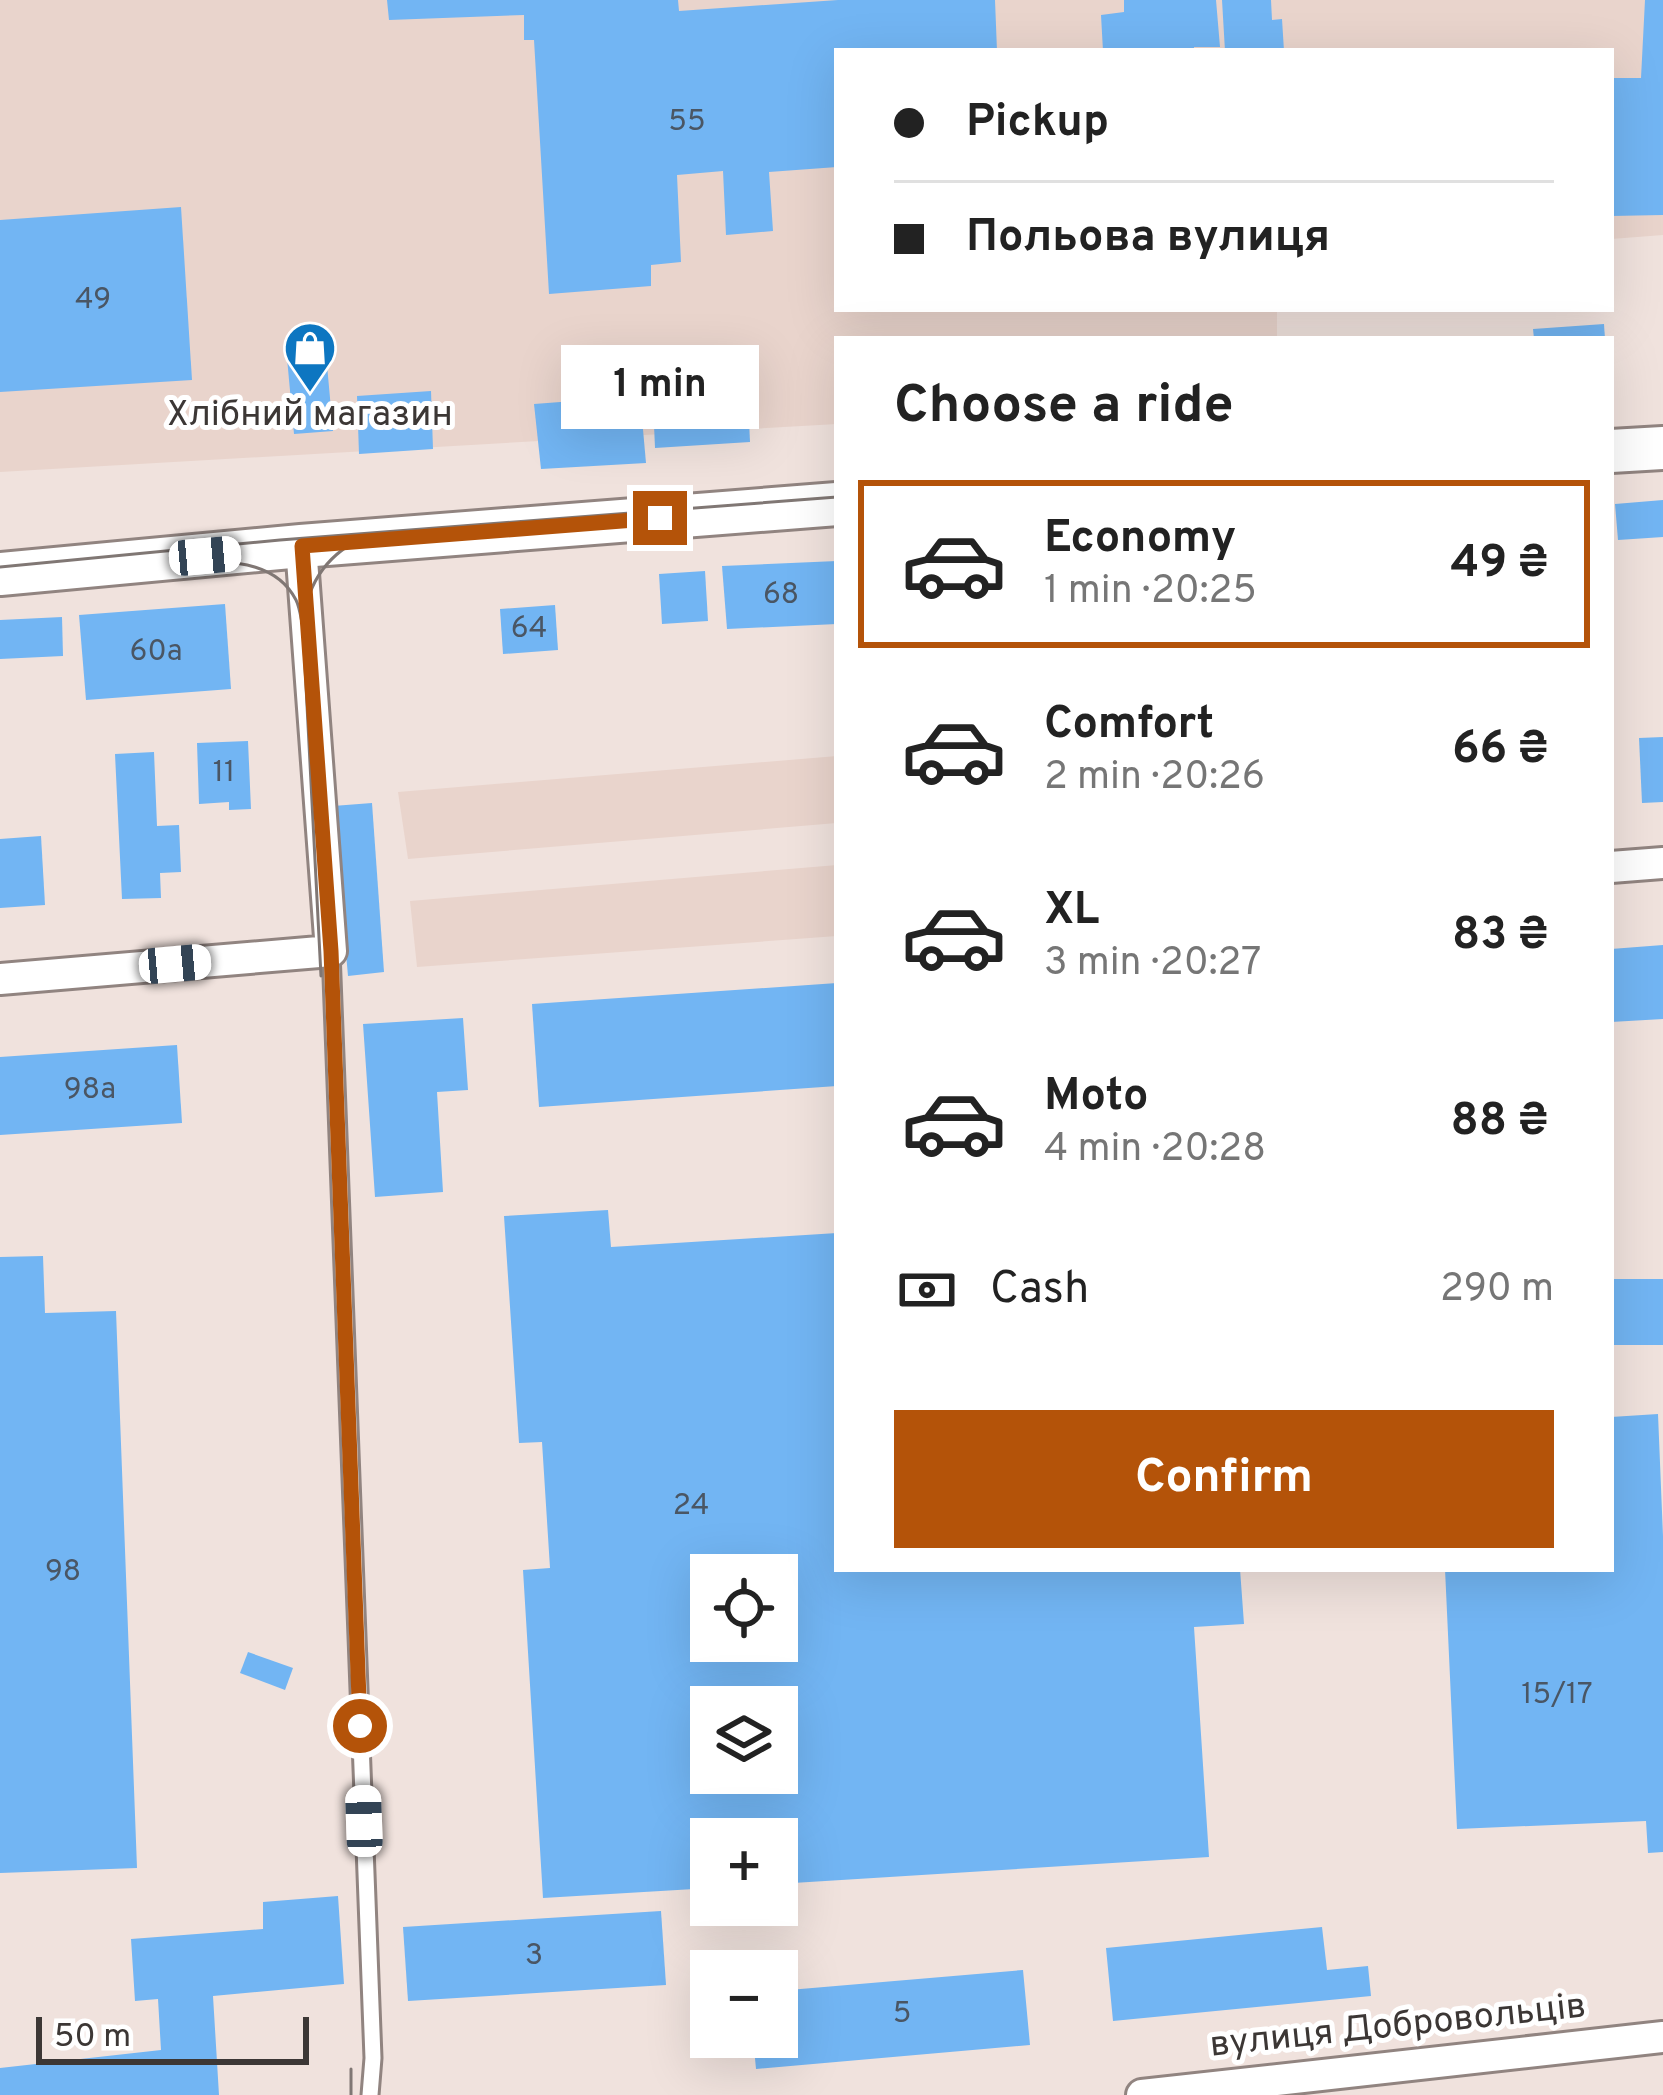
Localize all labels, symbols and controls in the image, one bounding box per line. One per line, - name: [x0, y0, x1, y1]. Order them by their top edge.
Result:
- text: Pickup: [966, 95, 1109, 152]
- house number: 55: [668, 104, 706, 141]
- text: Польова вулиця: [966, 210, 1330, 267]
- house number: 49: [75, 282, 111, 319]
- shop icon: Хлібний магазин: [282, 320, 338, 394]
- callout: 1 min: [561, 344, 759, 428]
- text: 1 min: [613, 362, 707, 411]
- text: Choose a ride: [894, 373, 1234, 442]
- place label: Хлібний магазин: [167, 393, 453, 439]
- route end: [633, 491, 687, 545]
- icon: car: [900, 510, 1008, 618]
- text: Economy: [1044, 511, 1236, 568]
- car: [168, 535, 242, 577]
- text: 49 ₴: [1451, 536, 1548, 593]
- text: 1 min · 20:25: [1044, 568, 1257, 617]
- house number: 68: [763, 577, 799, 614]
- house number: 64: [511, 611, 547, 648]
- house number: 60а: [130, 634, 182, 671]
- icon: car: [900, 696, 1008, 804]
- text: Comfort: [1044, 697, 1214, 754]
- text: 66 ₴: [1452, 722, 1548, 779]
- text: 2 min · 20:26: [1044, 754, 1265, 803]
- house number: 11: [213, 755, 235, 792]
- icon: car: [900, 882, 1008, 990]
- text: XL: [1044, 883, 1099, 940]
- text: 83 ₴: [1452, 908, 1548, 965]
- text: 3 min · 20:27: [1044, 940, 1261, 989]
- car: [138, 943, 212, 985]
- icon: car: [900, 1068, 1008, 1176]
- text: Moto: [1044, 1069, 1148, 1126]
- house number: 98а: [64, 1072, 116, 1109]
- text: 88 ₴: [1451, 1094, 1548, 1151]
- text: 4 min · 20:28: [1044, 1126, 1266, 1175]
- icon: cash: [894, 1257, 960, 1323]
- text: Cash: [990, 1262, 1089, 1319]
- text: 290 m: [1440, 1266, 1554, 1315]
- button: Confirm: [894, 1410, 1554, 1548]
- house number: 24: [673, 1488, 709, 1525]
- house number: 98: [45, 1554, 81, 1591]
- map controls: [690, 1554, 798, 2058]
- button: locate: [690, 1554, 798, 1662]
- house number: 15/17: [1521, 1677, 1593, 1714]
- button: layers: [690, 1686, 798, 1794]
- route start: [333, 1699, 387, 1753]
- car: [345, 1784, 383, 1858]
- button: +: [690, 1818, 798, 1926]
- house number: 3: [525, 1938, 543, 1975]
- button: −: [690, 1950, 798, 2058]
- street label: вулиця Добровольців: [1208, 1984, 1588, 2070]
- house number: 5: [893, 1996, 911, 2033]
- scale bar: [36, 2011, 309, 2064]
- text: 50 m: [54, 2017, 131, 2059]

